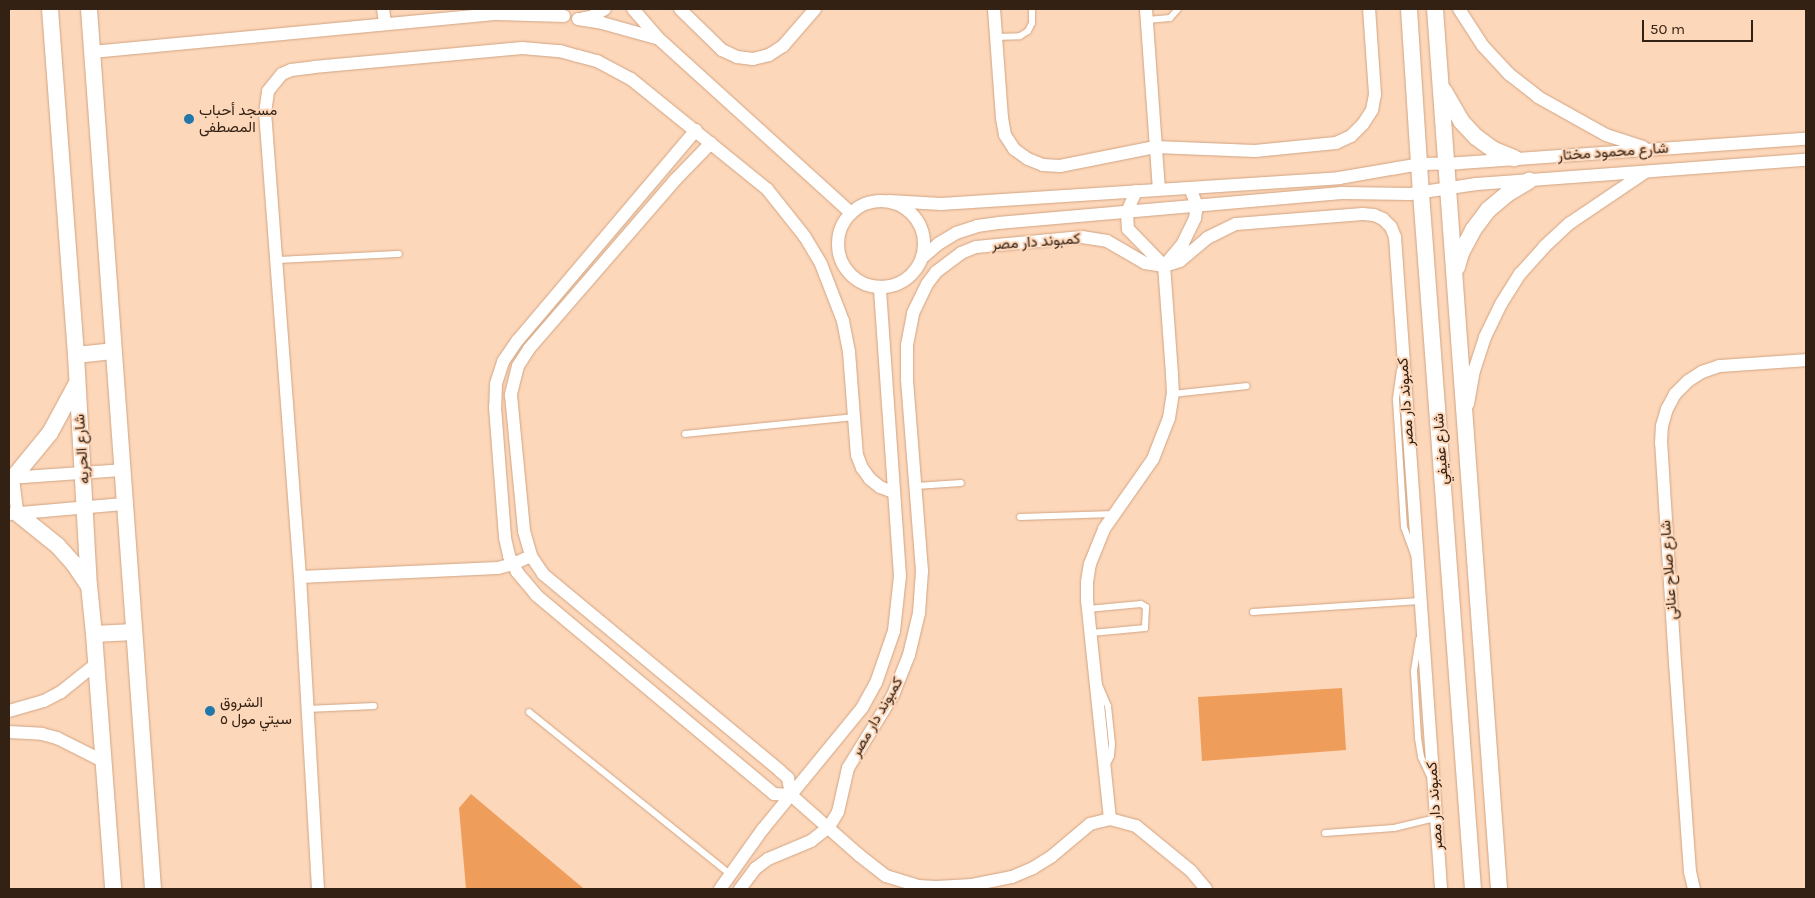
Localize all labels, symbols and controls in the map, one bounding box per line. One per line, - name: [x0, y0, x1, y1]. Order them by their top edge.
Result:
- scale bar: [1645, 10, 1756, 42]
- text: 50 m: [1650, 20, 1685, 38]
- place label: مسجد أحباب المصطفى: [199, 101, 277, 136]
- marker: مسجد أحباب المصطفى: [183, 113, 195, 125]
- street label: شارع محمود مختار: [1557, 139, 1669, 165]
- street label: كمبوند دار مصر: [991, 230, 1081, 254]
- street label: كمبوند دار مصر: [1394, 357, 1418, 447]
- street label: شارع الحريه: [71, 413, 93, 485]
- street label: شارع عفيفي: [1430, 413, 1452, 485]
- street label: شارع صلاح عنانى: [1657, 520, 1681, 620]
- street label: كمبوند دار مصر: [847, 674, 907, 760]
- place label: الشروق سيتي مول ٥: [220, 693, 292, 728]
- marker: الشروق سيتي مول ٥: [204, 705, 216, 717]
- street label: كمبوند دار مصر: [1423, 761, 1447, 851]

